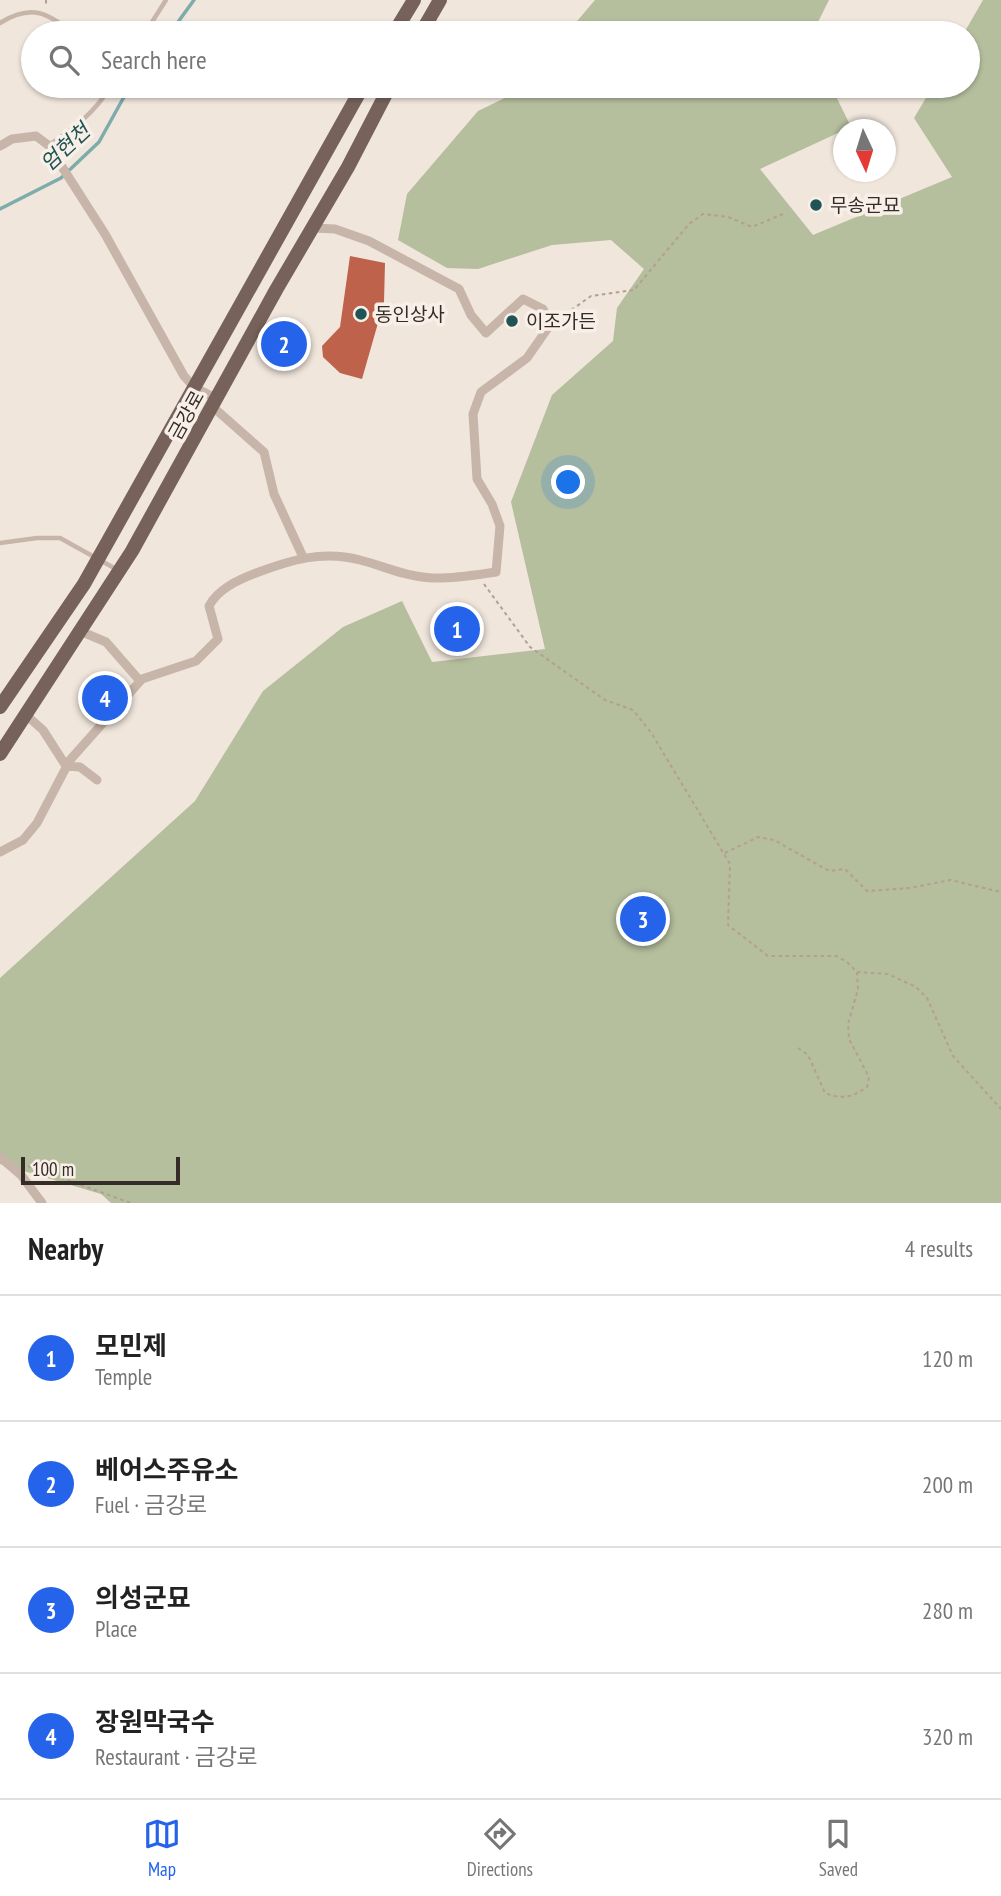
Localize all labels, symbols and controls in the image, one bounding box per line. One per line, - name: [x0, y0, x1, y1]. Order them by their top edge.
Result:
- search box: [21, 21, 980, 98]
- icon: search: [45, 41, 83, 79]
- text: Search here: [101, 43, 207, 76]
- water label: 엄현천: [35, 116, 97, 177]
- north arrow: [833, 119, 896, 182]
- place label: 무송군묘: [830, 193, 900, 217]
- marker: 무송군묘: [808, 197, 824, 213]
- place label: 동인상사: [375, 302, 445, 326]
- marker: 동인상사: [353, 306, 369, 322]
- place label: 이조가든: [526, 309, 596, 333]
- marker: 이조가든: [504, 313, 520, 329]
- pin: 2: [261, 318, 307, 370]
- street label: 금강로: [163, 386, 209, 444]
- your location: [551, 465, 585, 499]
- pin: 1: [434, 603, 480, 655]
- pin: 4: [82, 672, 128, 724]
- pin: 3: [620, 893, 666, 945]
- scale bar: [21, 1154, 180, 1186]
- text: 100 m: [32, 1157, 74, 1181]
- text: Nearby: [28, 1229, 103, 1268]
- text: 4 results: [905, 1234, 973, 1263]
- text: 모민제: [95, 1329, 167, 1362]
- text: 1: [46, 1344, 57, 1373]
- text: 120 m: [922, 1344, 973, 1373]
- text: Temple: [95, 1362, 152, 1391]
- text: 베어스주유소: [95, 1453, 239, 1486]
- text: 2: [46, 1470, 57, 1499]
- text: 200 m: [922, 1470, 973, 1499]
- text: Fuel · 금강로: [95, 1490, 207, 1519]
- text: 의성군묘: [95, 1581, 191, 1614]
- text: 3: [46, 1596, 57, 1625]
- text: 280 m: [922, 1596, 973, 1625]
- text: Place: [95, 1614, 137, 1643]
- text: 장원막국수: [95, 1705, 215, 1738]
- text: 4: [46, 1722, 57, 1751]
- text: 320 m: [922, 1722, 973, 1751]
- text: Restaurant · 금강로: [95, 1742, 258, 1771]
- tab: Map: [143, 1815, 181, 1881]
- tab: Directions: [467, 1815, 533, 1881]
- tab: Saved: [819, 1815, 858, 1881]

